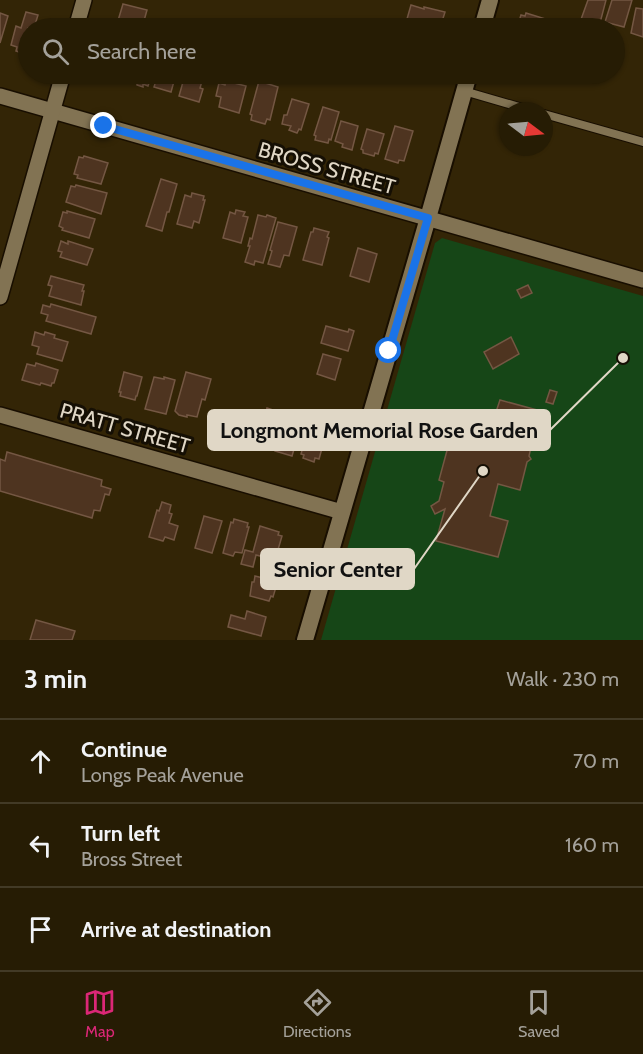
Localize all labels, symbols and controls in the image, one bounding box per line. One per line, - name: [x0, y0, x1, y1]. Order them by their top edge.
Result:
- search box: [18, 18, 625, 84]
- icon: search: [39, 35, 72, 68]
- text: Search here: [87, 38, 196, 65]
- north arrow: [499, 102, 553, 156]
- route end: [90, 112, 116, 138]
- street label: BROSS STREET: [256, 137, 398, 199]
- route start: [375, 337, 401, 363]
- street label: PRATT STREET: [57, 397, 193, 459]
- callout: Longmont Memorial Rose Garden: [208, 410, 550, 450]
- text: Longmont Memorial Rose Garden: [220, 417, 538, 444]
- callout: Senior Center: [261, 549, 414, 589]
- text: Senior Center: [274, 556, 403, 583]
- text: 3 min: [24, 663, 87, 695]
- text: Walk · 230 m: [507, 667, 619, 691]
- text: Continue: [81, 736, 167, 763]
- icon: ahead: [24, 745, 57, 778]
- text: 70 m: [573, 749, 619, 773]
- text: Longs Peak Avenue: [81, 763, 244, 787]
- text: Turn left: [81, 820, 160, 847]
- icon: left: [24, 829, 57, 862]
- text: 160 m: [565, 833, 619, 857]
- text: Bross Street: [81, 847, 182, 871]
- icon: arrive: [24, 913, 57, 946]
- text: Arrive at destination: [81, 916, 271, 943]
- tab: Map: [83, 986, 116, 1041]
- tab: Directions: [283, 986, 351, 1041]
- tab: Saved: [518, 986, 560, 1041]

